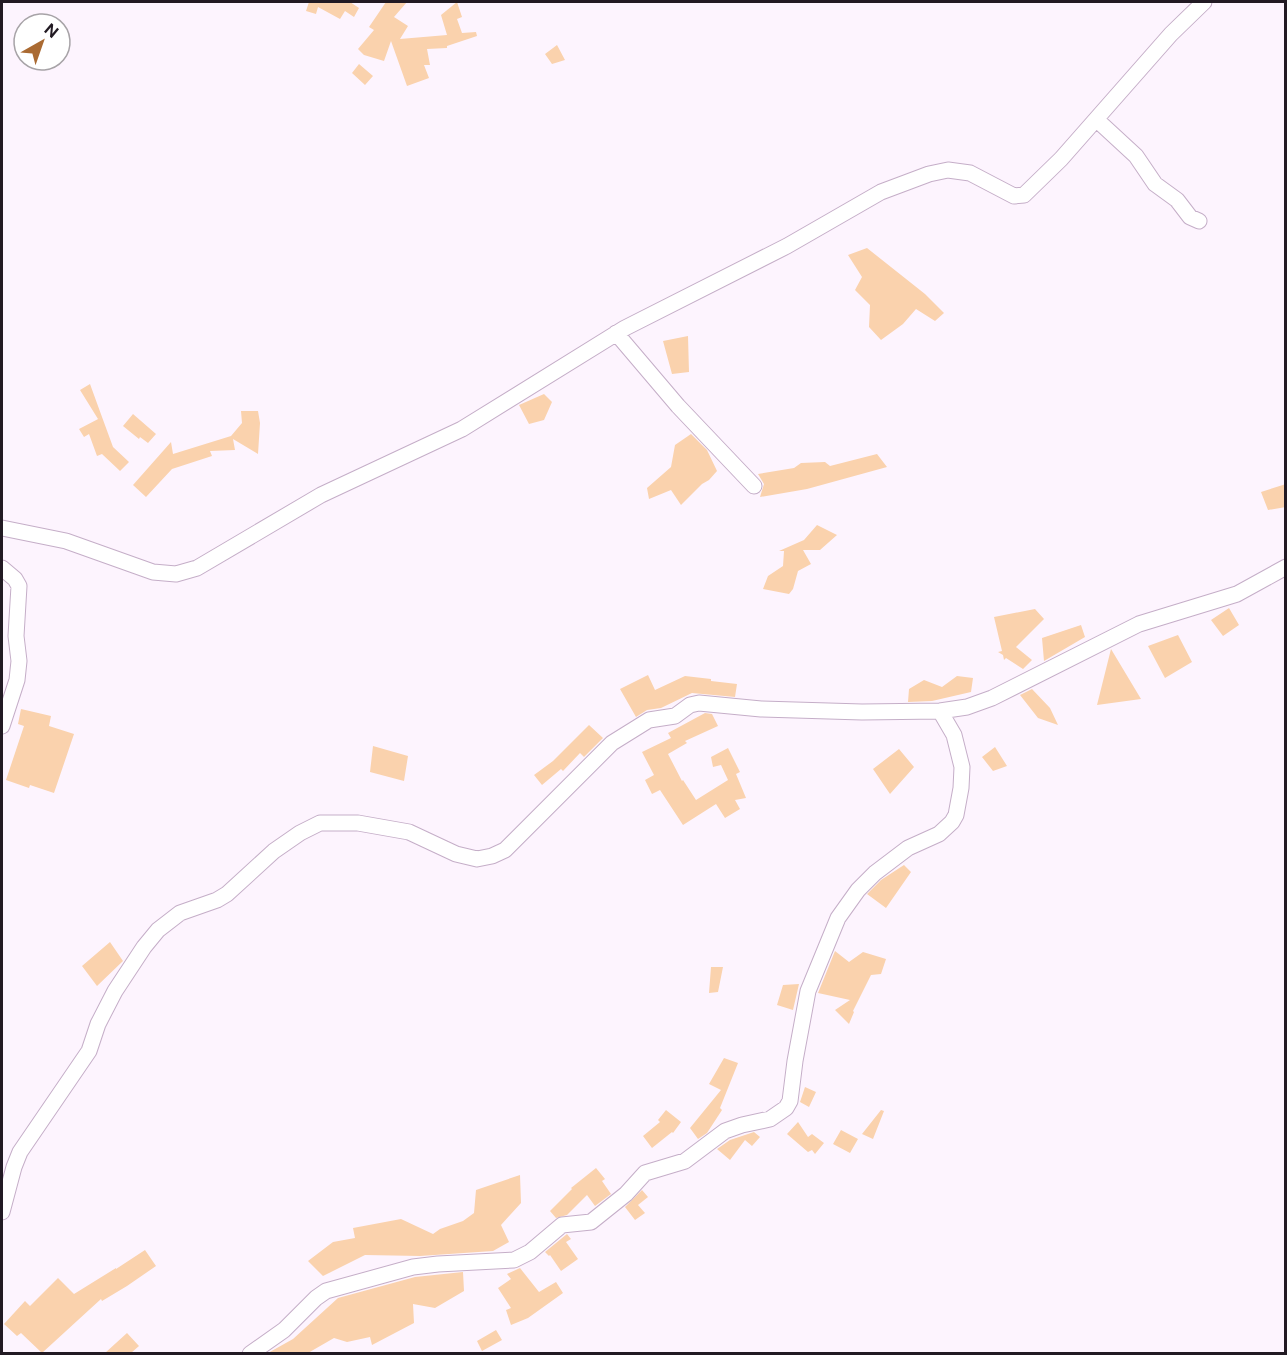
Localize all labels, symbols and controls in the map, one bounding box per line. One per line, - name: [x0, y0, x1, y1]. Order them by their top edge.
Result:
- north arrow: [12, 12, 72, 72]
- text: N: [40, 20, 62, 42]

